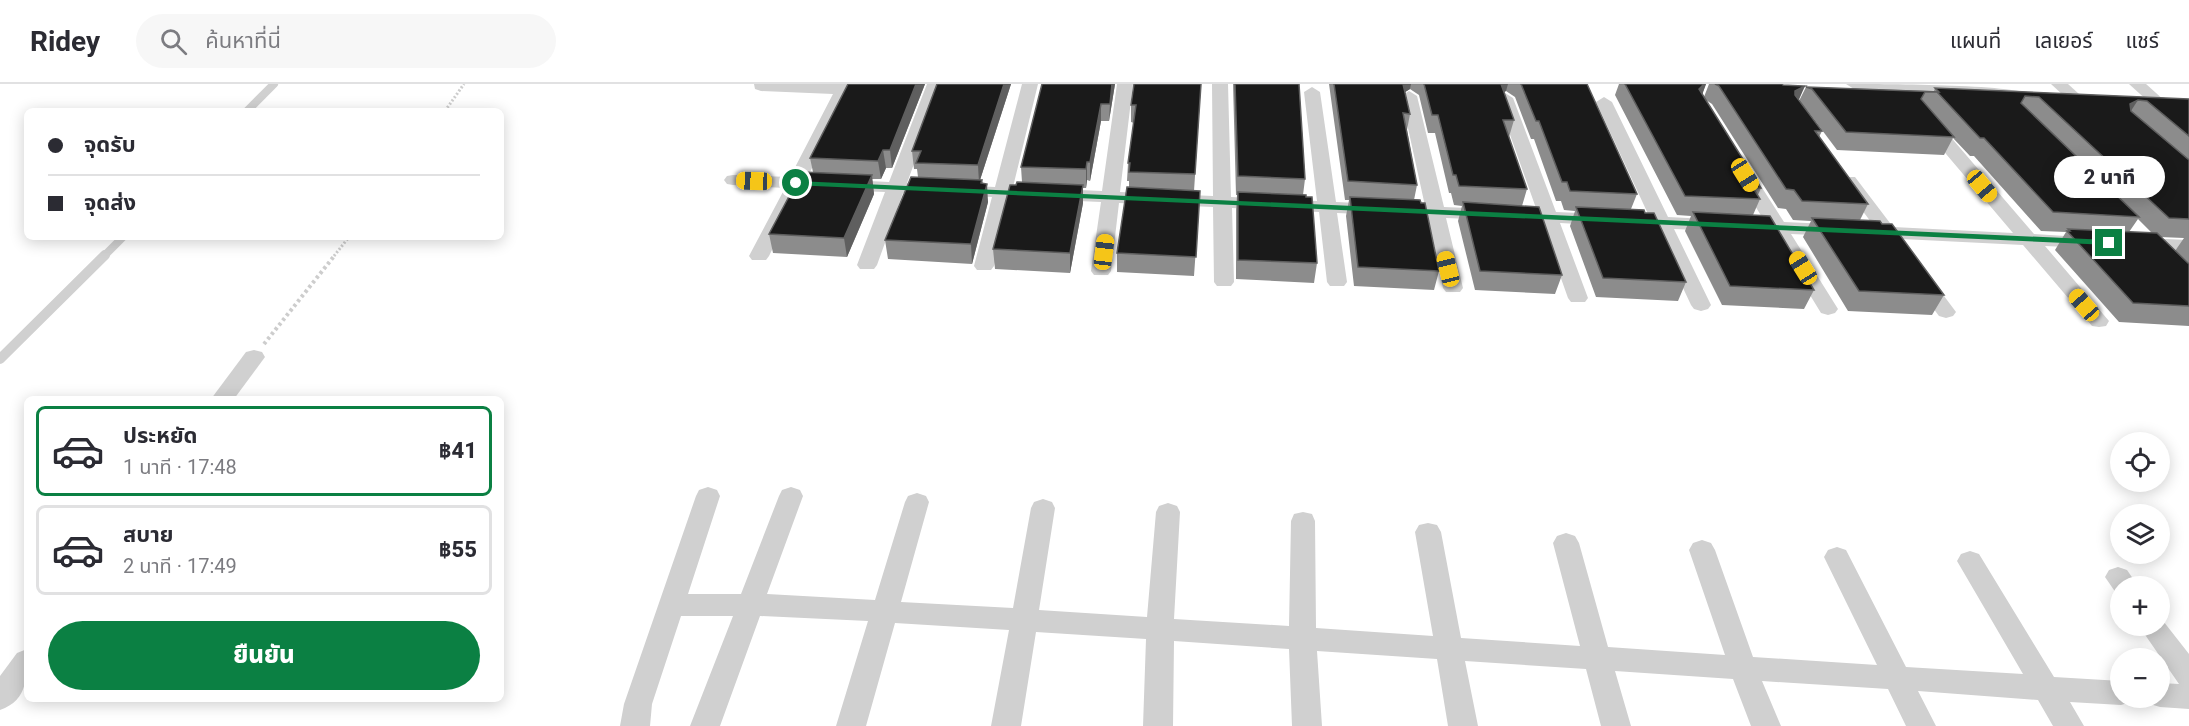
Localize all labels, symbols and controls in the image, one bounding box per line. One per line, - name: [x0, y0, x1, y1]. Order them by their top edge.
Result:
- search box: [136, 14, 556, 68]
- text: Ridey: [30, 25, 100, 58]
- icon: search: [157, 25, 190, 58]
- text: ค้นหาที่นี่: [205, 28, 281, 53]
- text: แผนที่: [1950, 29, 2001, 53]
- text: เลเยอร์: [2034, 29, 2093, 53]
- text: แชร์: [2126, 29, 2159, 53]
- text: จุดรับ: [84, 132, 136, 157]
- car: [1728, 155, 1762, 195]
- callout: 2 นาที: [2054, 156, 2164, 198]
- text: 2 นาที: [2084, 165, 2135, 189]
- car: [1964, 166, 2000, 206]
- route start: [782, 169, 809, 196]
- car: [736, 171, 772, 191]
- text: จุดส่ง: [84, 190, 136, 215]
- route end: [2095, 229, 2122, 256]
- car: [1093, 233, 1115, 271]
- car: [1786, 248, 1820, 288]
- car: [1435, 249, 1461, 289]
- car: [2065, 286, 2103, 324]
- text: ประหยัด: [123, 423, 198, 448]
- icon: car: [51, 424, 105, 478]
- map controls: [2110, 432, 2170, 708]
- button: locate: [2110, 432, 2170, 492]
- text: ฿41: [439, 438, 477, 463]
- text: 1 นาที · 17:48: [123, 455, 237, 479]
- button: layers: [2110, 504, 2170, 564]
- text: สบาย: [123, 522, 173, 547]
- icon: car: [51, 523, 105, 577]
- text: ฿55: [439, 537, 477, 562]
- text: 2 นาที · 17:49: [123, 554, 237, 578]
- button: +: [2110, 576, 2170, 636]
- button: ยืนยัน: [48, 621, 480, 690]
- button: −: [2110, 648, 2170, 708]

